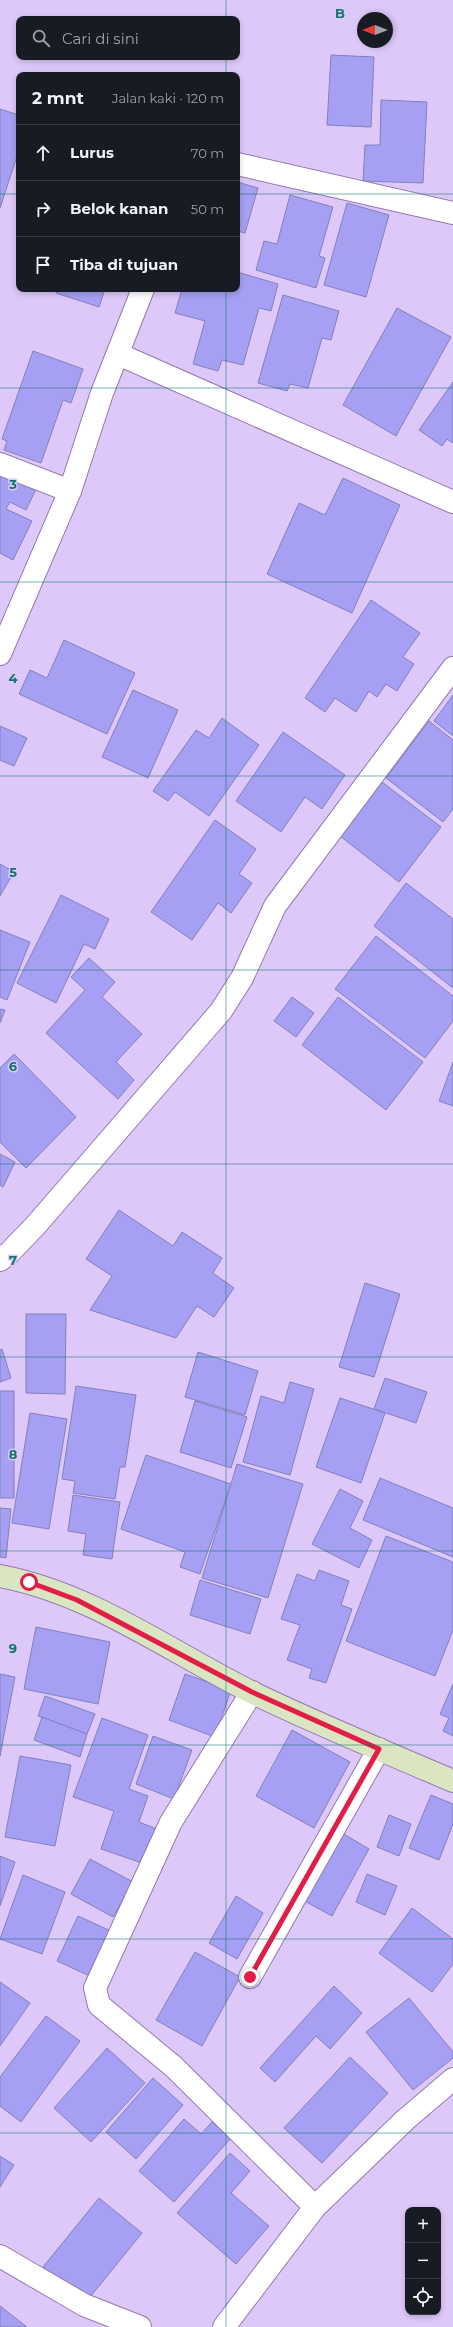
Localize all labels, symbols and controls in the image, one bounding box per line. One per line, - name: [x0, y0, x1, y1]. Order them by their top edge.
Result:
- text: B: [335, 5, 345, 21]
- north arrow: [357, 12, 393, 48]
- search box: [16, 16, 240, 60]
- icon: search: [30, 27, 52, 49]
- text: Cari di sini: [62, 29, 139, 48]
- text: 2 mnt: [32, 88, 84, 108]
- text: Jalan kaki · 120 m: [112, 90, 224, 106]
- icon: ahead: [32, 142, 54, 164]
- text: Lurus: [70, 143, 114, 162]
- text: 70 m: [191, 145, 224, 161]
- icon: right: [32, 198, 54, 220]
- text: Belok kanan: [70, 199, 168, 218]
- text: 50 m: [191, 201, 224, 217]
- icon: arrive: [32, 254, 54, 276]
- text: Tiba di tujuan: [70, 255, 178, 274]
- text: 3: [8, 476, 17, 492]
- text: 4: [9, 670, 18, 686]
- text: 5: [9, 864, 17, 880]
- text: 6: [9, 1058, 18, 1074]
- text: 7: [9, 1252, 17, 1268]
- text: 8: [9, 1446, 18, 1462]
- route start: [20, 1573, 38, 1591]
- text: 9: [9, 1640, 17, 1656]
- route end: [241, 1968, 259, 1986]
- map controls: [405, 2207, 441, 2315]
- button: +: [405, 2207, 441, 2243]
- button: −: [405, 2243, 441, 2279]
- button: locate: [405, 2279, 441, 2315]

